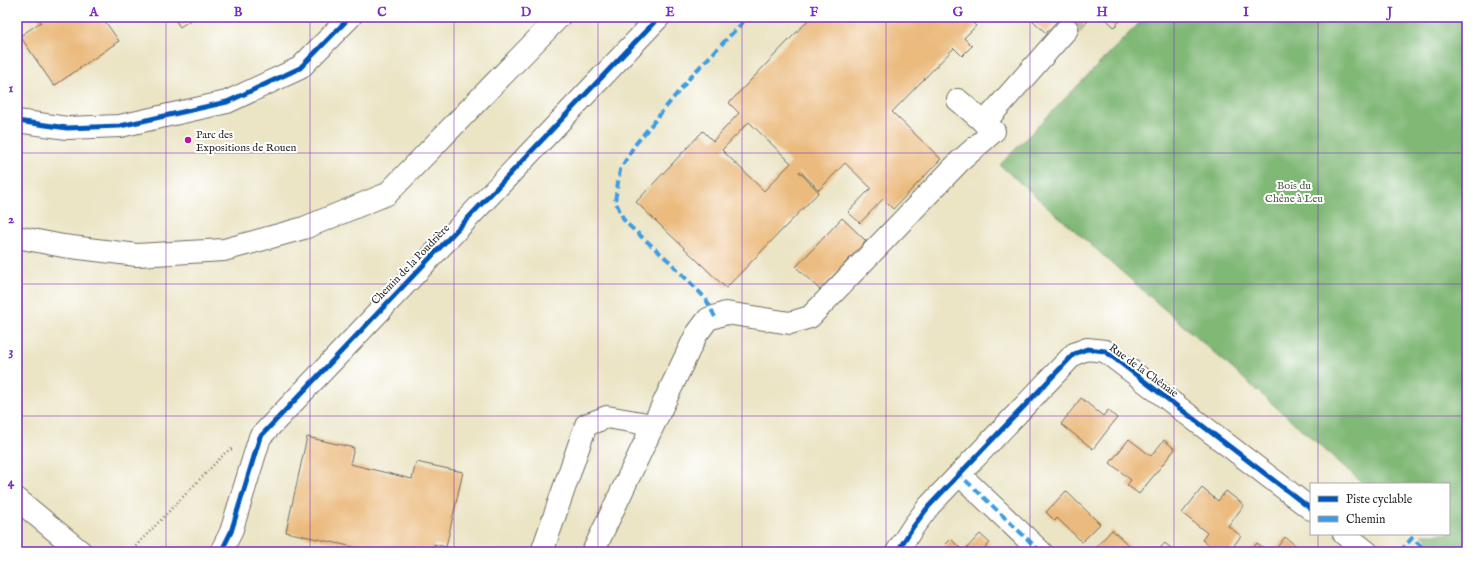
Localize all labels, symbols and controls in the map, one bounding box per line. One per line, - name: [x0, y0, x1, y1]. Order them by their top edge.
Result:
- text: A: [89, 4, 100, 21]
- text: B: [234, 4, 243, 21]
- text: C: [377, 4, 387, 21]
- text: D: [521, 4, 532, 21]
- text: E: [665, 4, 675, 21]
- text: F: [810, 4, 819, 21]
- text: G: [953, 4, 964, 21]
- text: H: [1096, 4, 1108, 21]
- text: I: [1243, 4, 1249, 21]
- text: J: [1385, 4, 1393, 21]
- text: 1: [9, 80, 14, 97]
- place label: Parc des Expositions de Rouen: [196, 128, 297, 155]
- marker: Parc des Expositions de Rouen: [183, 135, 193, 145]
- park label: Bois du Chêne à Leu: [1265, 179, 1323, 206]
- text: 2: [8, 211, 14, 228]
- street label: Chemin de la Poudrière: [369, 221, 453, 308]
- street label: Rue de la Chênaie: [1106, 341, 1181, 401]
- text: 3: [9, 343, 14, 360]
- text: 4: [8, 474, 15, 491]
- legend: [1310, 483, 1450, 535]
- text: Piste cyclable: [1346, 492, 1413, 507]
- text: Chemin: [1346, 512, 1386, 527]

